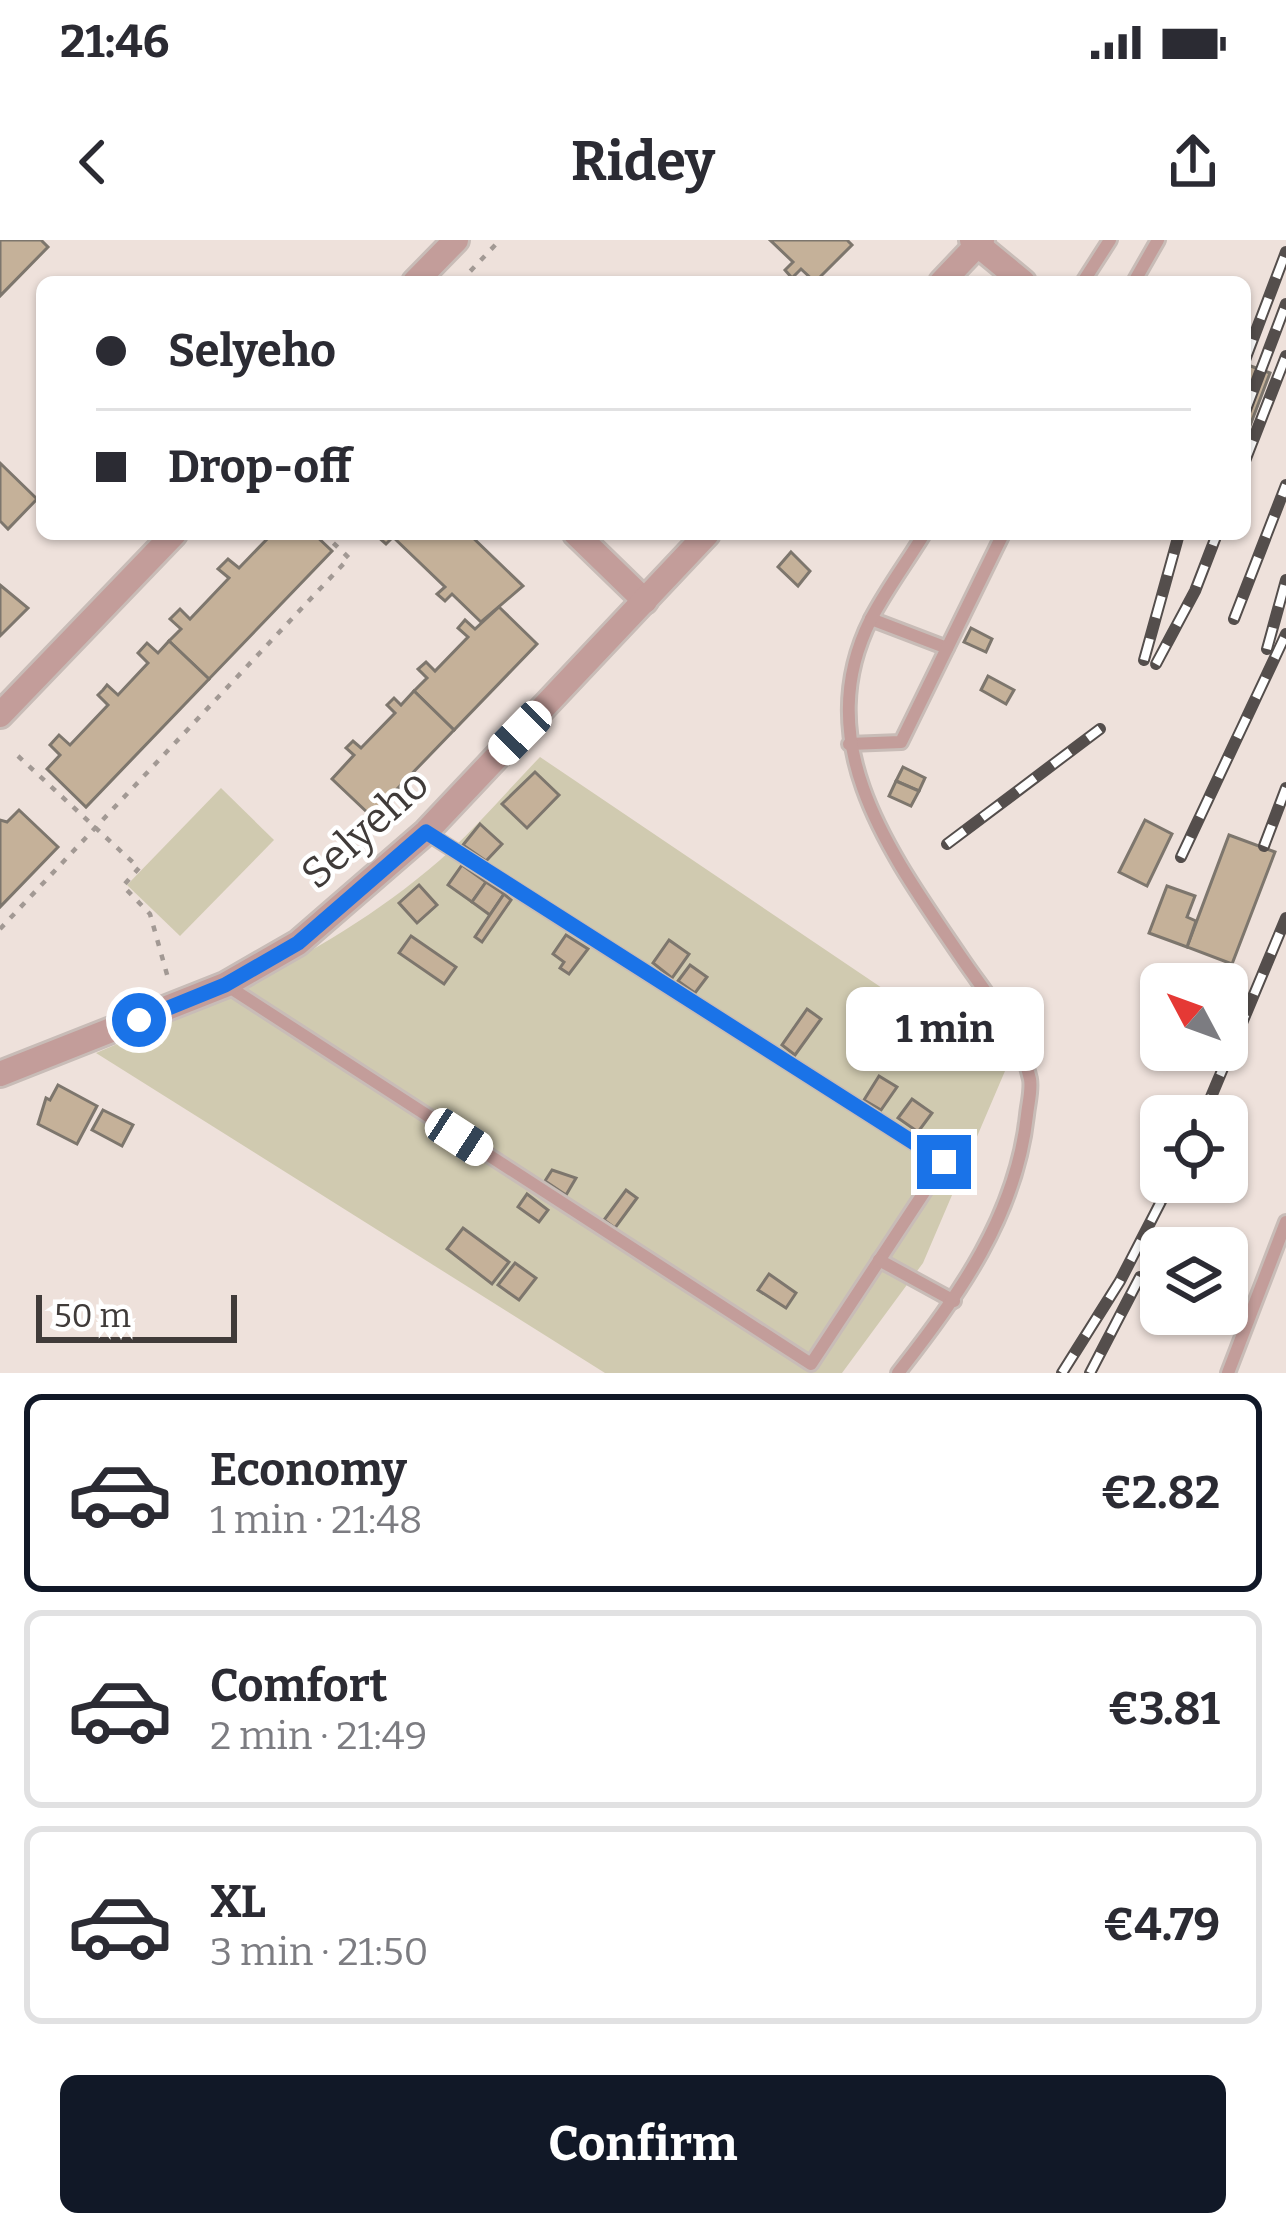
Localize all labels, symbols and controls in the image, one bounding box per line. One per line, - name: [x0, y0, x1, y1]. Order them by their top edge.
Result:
- text: 21:46: [60, 15, 169, 69]
- icon: back: [60, 129, 126, 195]
- icon: share: [1160, 129, 1226, 195]
- text: Ridey: [571, 130, 715, 194]
- text: Selyeho: [168, 324, 336, 378]
- text: Drop-off: [168, 440, 352, 494]
- car: [482, 695, 558, 771]
- street label: Selyeho: [291, 759, 439, 899]
- north arrow: [1140, 963, 1248, 1071]
- map controls: [1140, 963, 1248, 1335]
- callout: 1 min: [845, 988, 1043, 1072]
- route start: [112, 993, 166, 1047]
- text: 1 min: [896, 1006, 994, 1052]
- button: locate: [1140, 1095, 1248, 1203]
- car: [419, 1102, 499, 1172]
- route end: [917, 1135, 971, 1189]
- button: layers: [1140, 1227, 1248, 1335]
- scale bar: [36, 1289, 237, 1342]
- text: 50 m: [54, 1296, 131, 1336]
- icon: car: [66, 1439, 174, 1547]
- text: Economy: [210, 1443, 407, 1497]
- text: €2.82: [1101, 1466, 1220, 1520]
- text: 1 min · 21:48: [210, 1497, 422, 1543]
- icon: car: [66, 1655, 174, 1763]
- text: Comfort: [210, 1659, 388, 1713]
- text: €3.81: [1108, 1682, 1220, 1736]
- text: 2 min · 21:49: [210, 1713, 427, 1759]
- icon: car: [66, 1871, 174, 1979]
- text: XL: [210, 1875, 266, 1929]
- text: €4.79: [1103, 1898, 1220, 1952]
- text: 3 min · 21:50: [210, 1929, 428, 1975]
- button: Confirm: [60, 2075, 1226, 2213]

